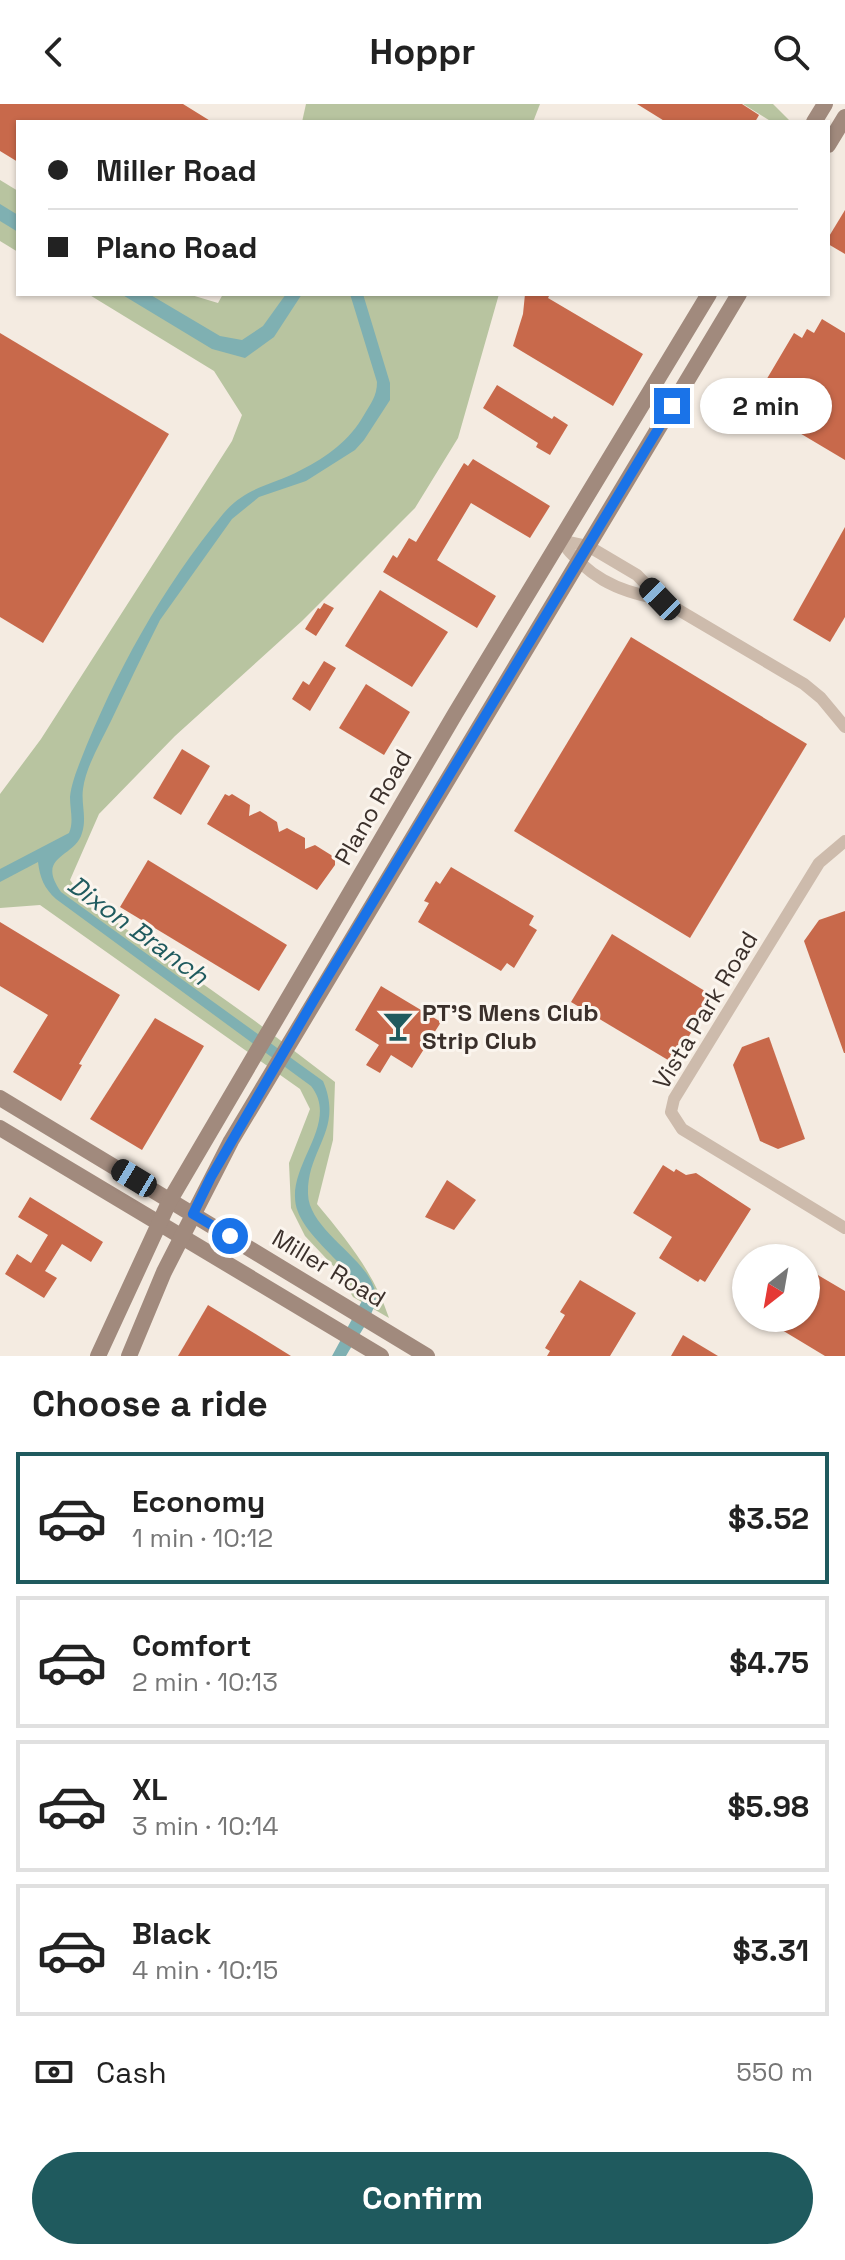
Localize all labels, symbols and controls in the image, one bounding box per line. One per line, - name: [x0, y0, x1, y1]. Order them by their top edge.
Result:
- text: Hoppr: [370, 29, 475, 75]
- icon: back: [32, 30, 76, 74]
- icon: search: [769, 30, 813, 74]
- text: Miller Road: [96, 151, 257, 190]
- text: Plano Road: [96, 228, 257, 267]
- callout: 2 min: [700, 378, 832, 434]
- route end: [654, 388, 690, 424]
- text: 2 min: [732, 389, 800, 423]
- car: [635, 573, 685, 625]
- street label: Plano Road: [327, 744, 419, 870]
- water label: Dixon Branch: [61, 868, 216, 993]
- street label: Vista Park Road: [646, 925, 764, 1095]
- place label: PT'S Mens Club Strip Club: [422, 997, 599, 1056]
- bar icon: PT'S Mens Club Strip Club: [381, 1009, 415, 1043]
- car: [107, 1155, 161, 1201]
- route start: [212, 1218, 248, 1254]
- street label: Miller Road: [267, 1222, 391, 1314]
- north arrow: [732, 1244, 820, 1332]
- map controls: [732, 1244, 820, 1332]
- text: Choose a ride: [32, 1381, 268, 1427]
- icon: car: [36, 1482, 108, 1554]
- text: Economy: [132, 1482, 265, 1521]
- text: $3.52: [728, 1499, 809, 1538]
- text: 1 min · 10:12: [132, 1521, 273, 1555]
- icon: car: [36, 1626, 108, 1698]
- text: Comfort: [132, 1626, 251, 1665]
- text: $4.75: [729, 1643, 809, 1682]
- text: 2 min · 10:13: [132, 1665, 278, 1699]
- icon: car: [36, 1770, 108, 1842]
- text: XL: [132, 1770, 168, 1809]
- text: $5.98: [727, 1787, 809, 1826]
- text: 3 min · 10:14: [132, 1809, 279, 1843]
- icon: car: [36, 1914, 108, 1986]
- text: Black: [132, 1914, 211, 1953]
- text: $3.31: [732, 1931, 809, 1970]
- text: 4 min · 10:15: [132, 1953, 278, 1987]
- icon: cash: [32, 2050, 76, 2094]
- text: Cash: [96, 2053, 167, 2092]
- text: 550 m: [736, 2055, 813, 2089]
- button: Confirm: [32, 2152, 813, 2244]

